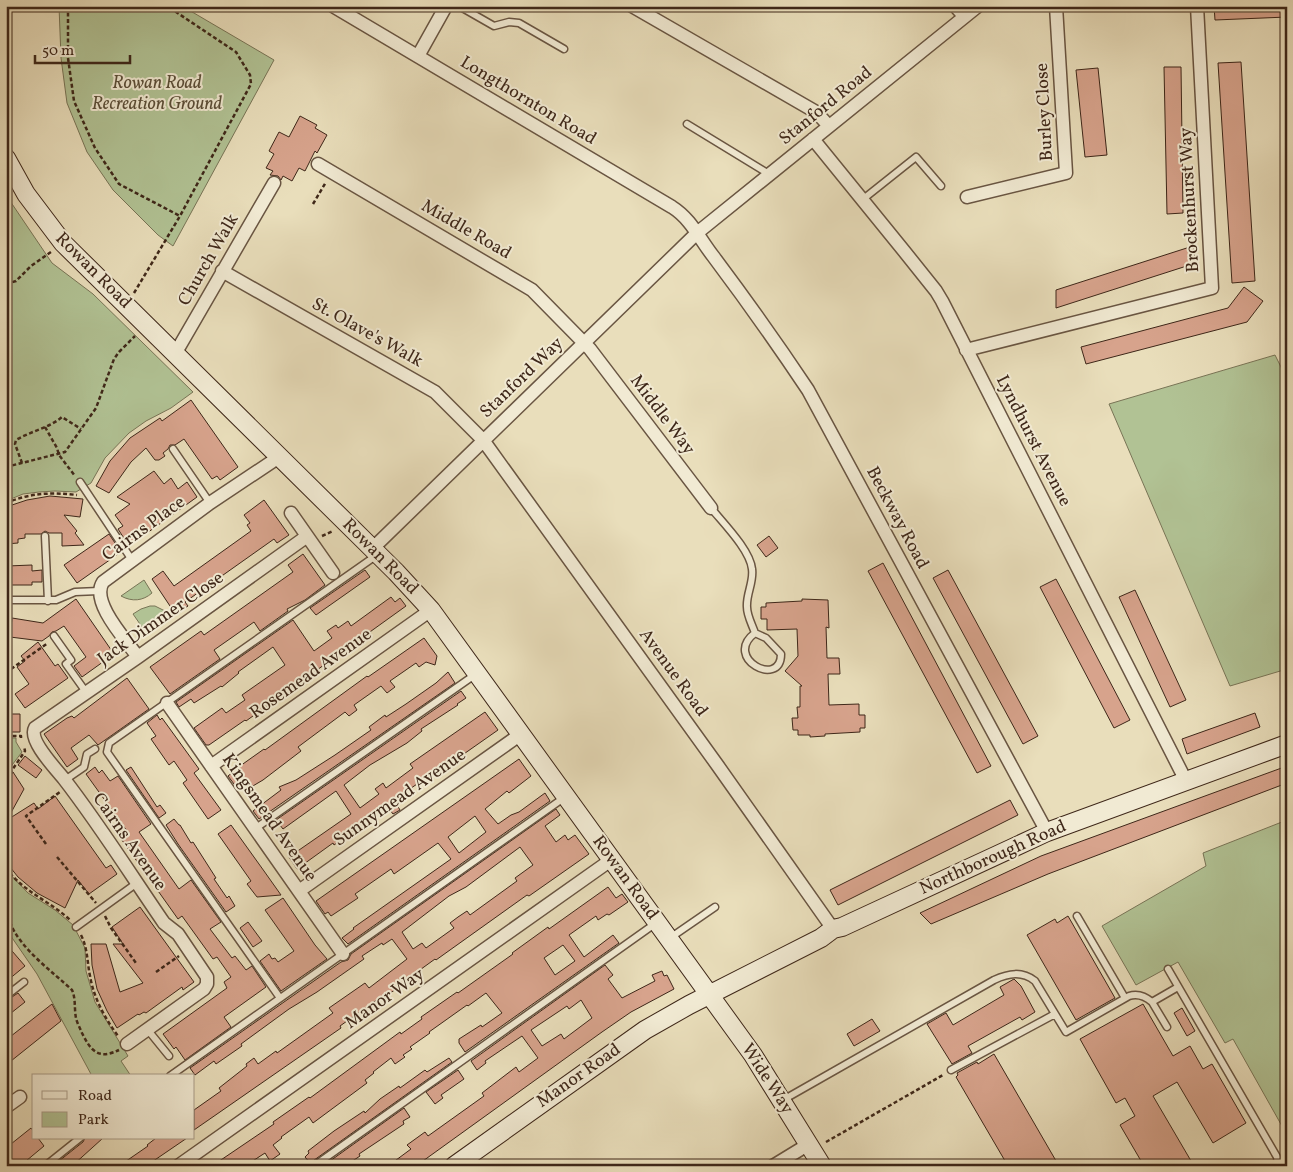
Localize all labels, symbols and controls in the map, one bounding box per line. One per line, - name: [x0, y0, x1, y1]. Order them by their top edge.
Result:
- scale bar: [35, 32, 130, 64]
- text: 50 m: [42, 41, 74, 62]
- street label: Longthornton Road: [455, 50, 601, 152]
- street label: Stanford Road: [774, 61, 878, 151]
- street label: Burley Close: [1030, 62, 1060, 162]
- park label: Rowan Road Recreation Ground: [92, 71, 223, 117]
- street label: Brockenhurst Way: [1174, 127, 1206, 273]
- street label: Middle Road: [416, 194, 516, 266]
- street label: Church Walk: [173, 209, 246, 311]
- street label: Rowan Road: [49, 227, 137, 315]
- street label: St. Olave's Walk: [307, 292, 427, 374]
- street label: Stanford Way: [475, 332, 570, 424]
- street label: Middle Way: [624, 370, 701, 460]
- street label: Lyndhurst Avenue: [989, 371, 1077, 511]
- street label: Beckway Road: [859, 462, 935, 574]
- street label: Cairns Place: [97, 490, 191, 568]
- street label: Rowan Road: [336, 513, 424, 601]
- street label: Jack Dimmer Close: [93, 566, 229, 672]
- street label: Rosemead Avenue: [245, 623, 377, 725]
- street label: Avenue Road: [633, 624, 713, 722]
- street label: Sunnymead Avenue: [329, 743, 471, 853]
- street label: Kingsmead Avenue: [215, 749, 323, 887]
- street label: Cairns Avenue: [86, 788, 172, 896]
- street label: Northborough Road: [916, 814, 1070, 902]
- street label: Rowan Road: [586, 831, 664, 925]
- street label: Manor Way: [340, 962, 430, 1036]
- street label: Manor Road: [532, 1038, 626, 1114]
- street label: Wide Way: [735, 1039, 799, 1119]
- legend: [32, 1074, 195, 1140]
- text: Road: [78, 1086, 112, 1107]
- text: Park: [78, 1110, 109, 1131]

